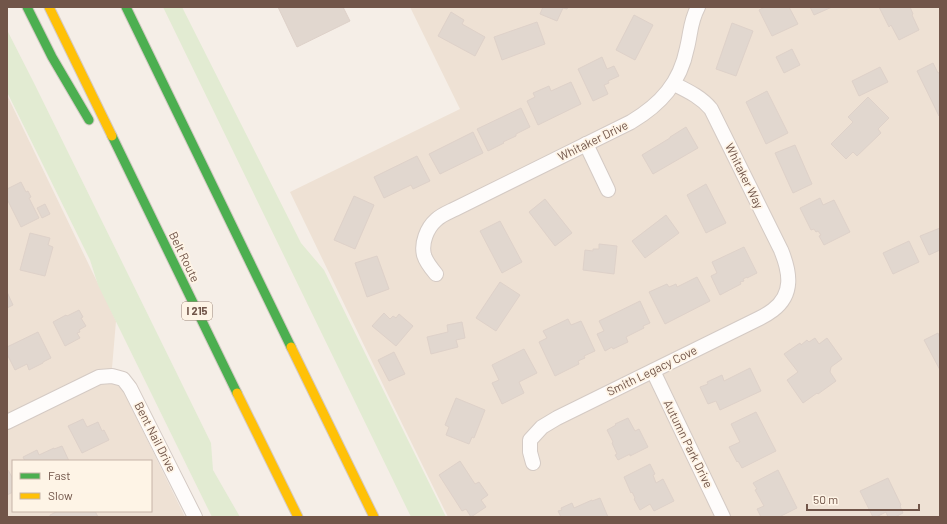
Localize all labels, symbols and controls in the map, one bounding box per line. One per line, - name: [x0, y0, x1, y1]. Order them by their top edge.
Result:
- street label: Whitaker Drive: [555, 117, 630, 163]
- street label: Whitaker Way: [723, 141, 767, 211]
- street label: Belt Route: [167, 229, 203, 284]
- road number: I 215: [182, 302, 212, 320]
- street label: Smith Legacy Cove: [604, 342, 699, 398]
- street label: Autumn Park Drive: [662, 397, 716, 490]
- street label: Bent Nail Drive: [132, 399, 179, 474]
- legend: [12, 460, 152, 512]
- text: Fast: [48, 468, 71, 482]
- scale bar: [807, 486, 919, 512]
- text: Slow: [48, 488, 73, 502]
- text: 50 m: [813, 492, 838, 506]

